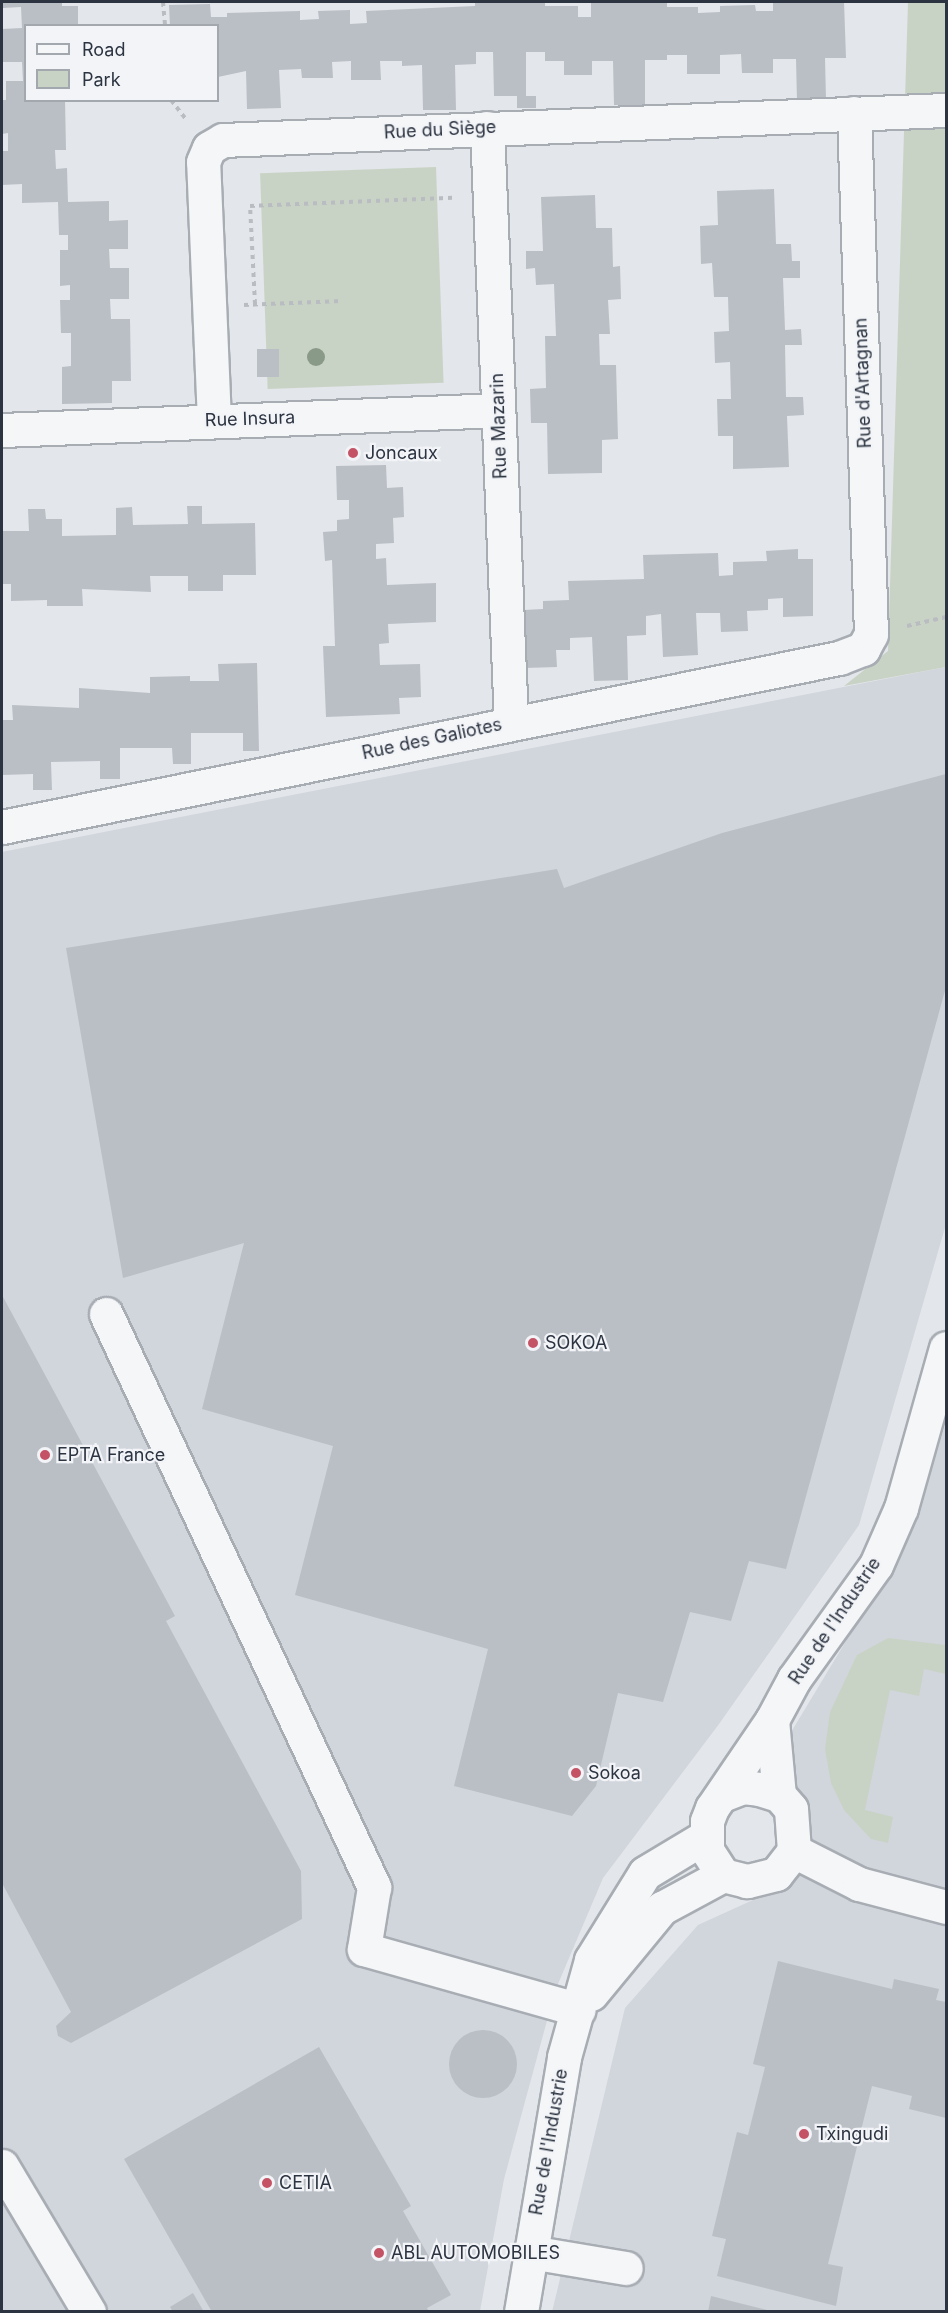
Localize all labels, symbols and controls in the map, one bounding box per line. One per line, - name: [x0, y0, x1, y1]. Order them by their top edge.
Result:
- legend: [24, 24, 219, 102]
- text: Road: [82, 39, 125, 60]
- text: Park: [82, 69, 121, 90]
- street label: Rue du Siège: [383, 116, 497, 144]
- street label: Rue d'Artagnan: [850, 317, 876, 449]
- street label: Rue Mazarin: [486, 373, 512, 479]
- street label: Rue Insura: [205, 407, 295, 431]
- place label: Joncaux: [365, 442, 438, 464]
- marker: Joncaux: [346, 446, 360, 460]
- street label: Rue des Galiotes: [360, 714, 504, 764]
- place label: SOKOA: [545, 1332, 607, 1354]
- marker: SOKOA: [526, 1336, 540, 1350]
- place label: EPTA France: [57, 1444, 165, 1466]
- marker: EPTA France: [38, 1448, 52, 1462]
- street label: Rue de l'Industrie: [785, 1553, 885, 1689]
- place label: Sokoa: [588, 1762, 641, 1784]
- marker: Sokoa: [569, 1766, 583, 1780]
- street label: Rue de l'Industrie: [525, 2067, 573, 2217]
- place label: Txingudi: [816, 2123, 888, 2145]
- marker: Txingudi: [797, 2127, 811, 2141]
- place label: CETIA: [279, 2172, 332, 2194]
- marker: CETIA: [260, 2176, 274, 2190]
- place label: ABL AUTOMOBILES: [391, 2242, 560, 2264]
- marker: ABL AUTOMOBILES: [372, 2246, 386, 2260]

